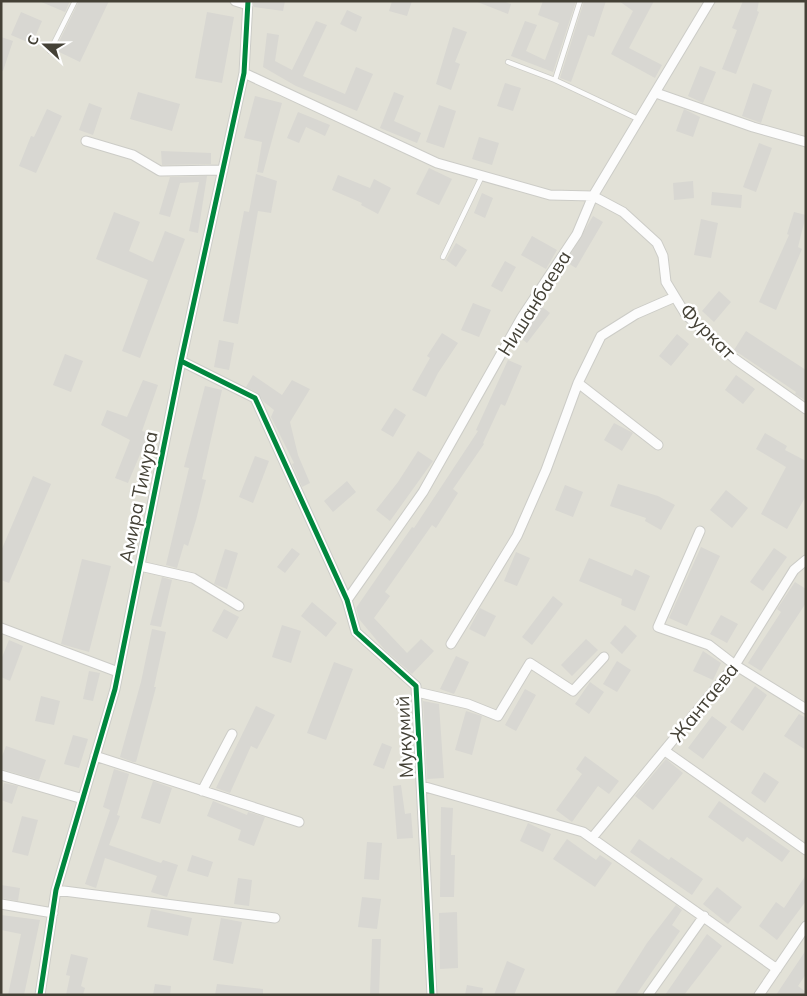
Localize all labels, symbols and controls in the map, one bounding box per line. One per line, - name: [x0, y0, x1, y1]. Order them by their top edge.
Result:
- north arrow: [20, 20, 70, 70]
- text: С: [23, 33, 43, 48]
- street label: Нишанбаева: [492, 246, 576, 360]
- street label: Фуркат: [675, 298, 741, 364]
- street label: Амира Тимура: [113, 429, 163, 565]
- street label: Жантаева: [665, 658, 743, 746]
- street label: Мукумий: [390, 695, 418, 779]

